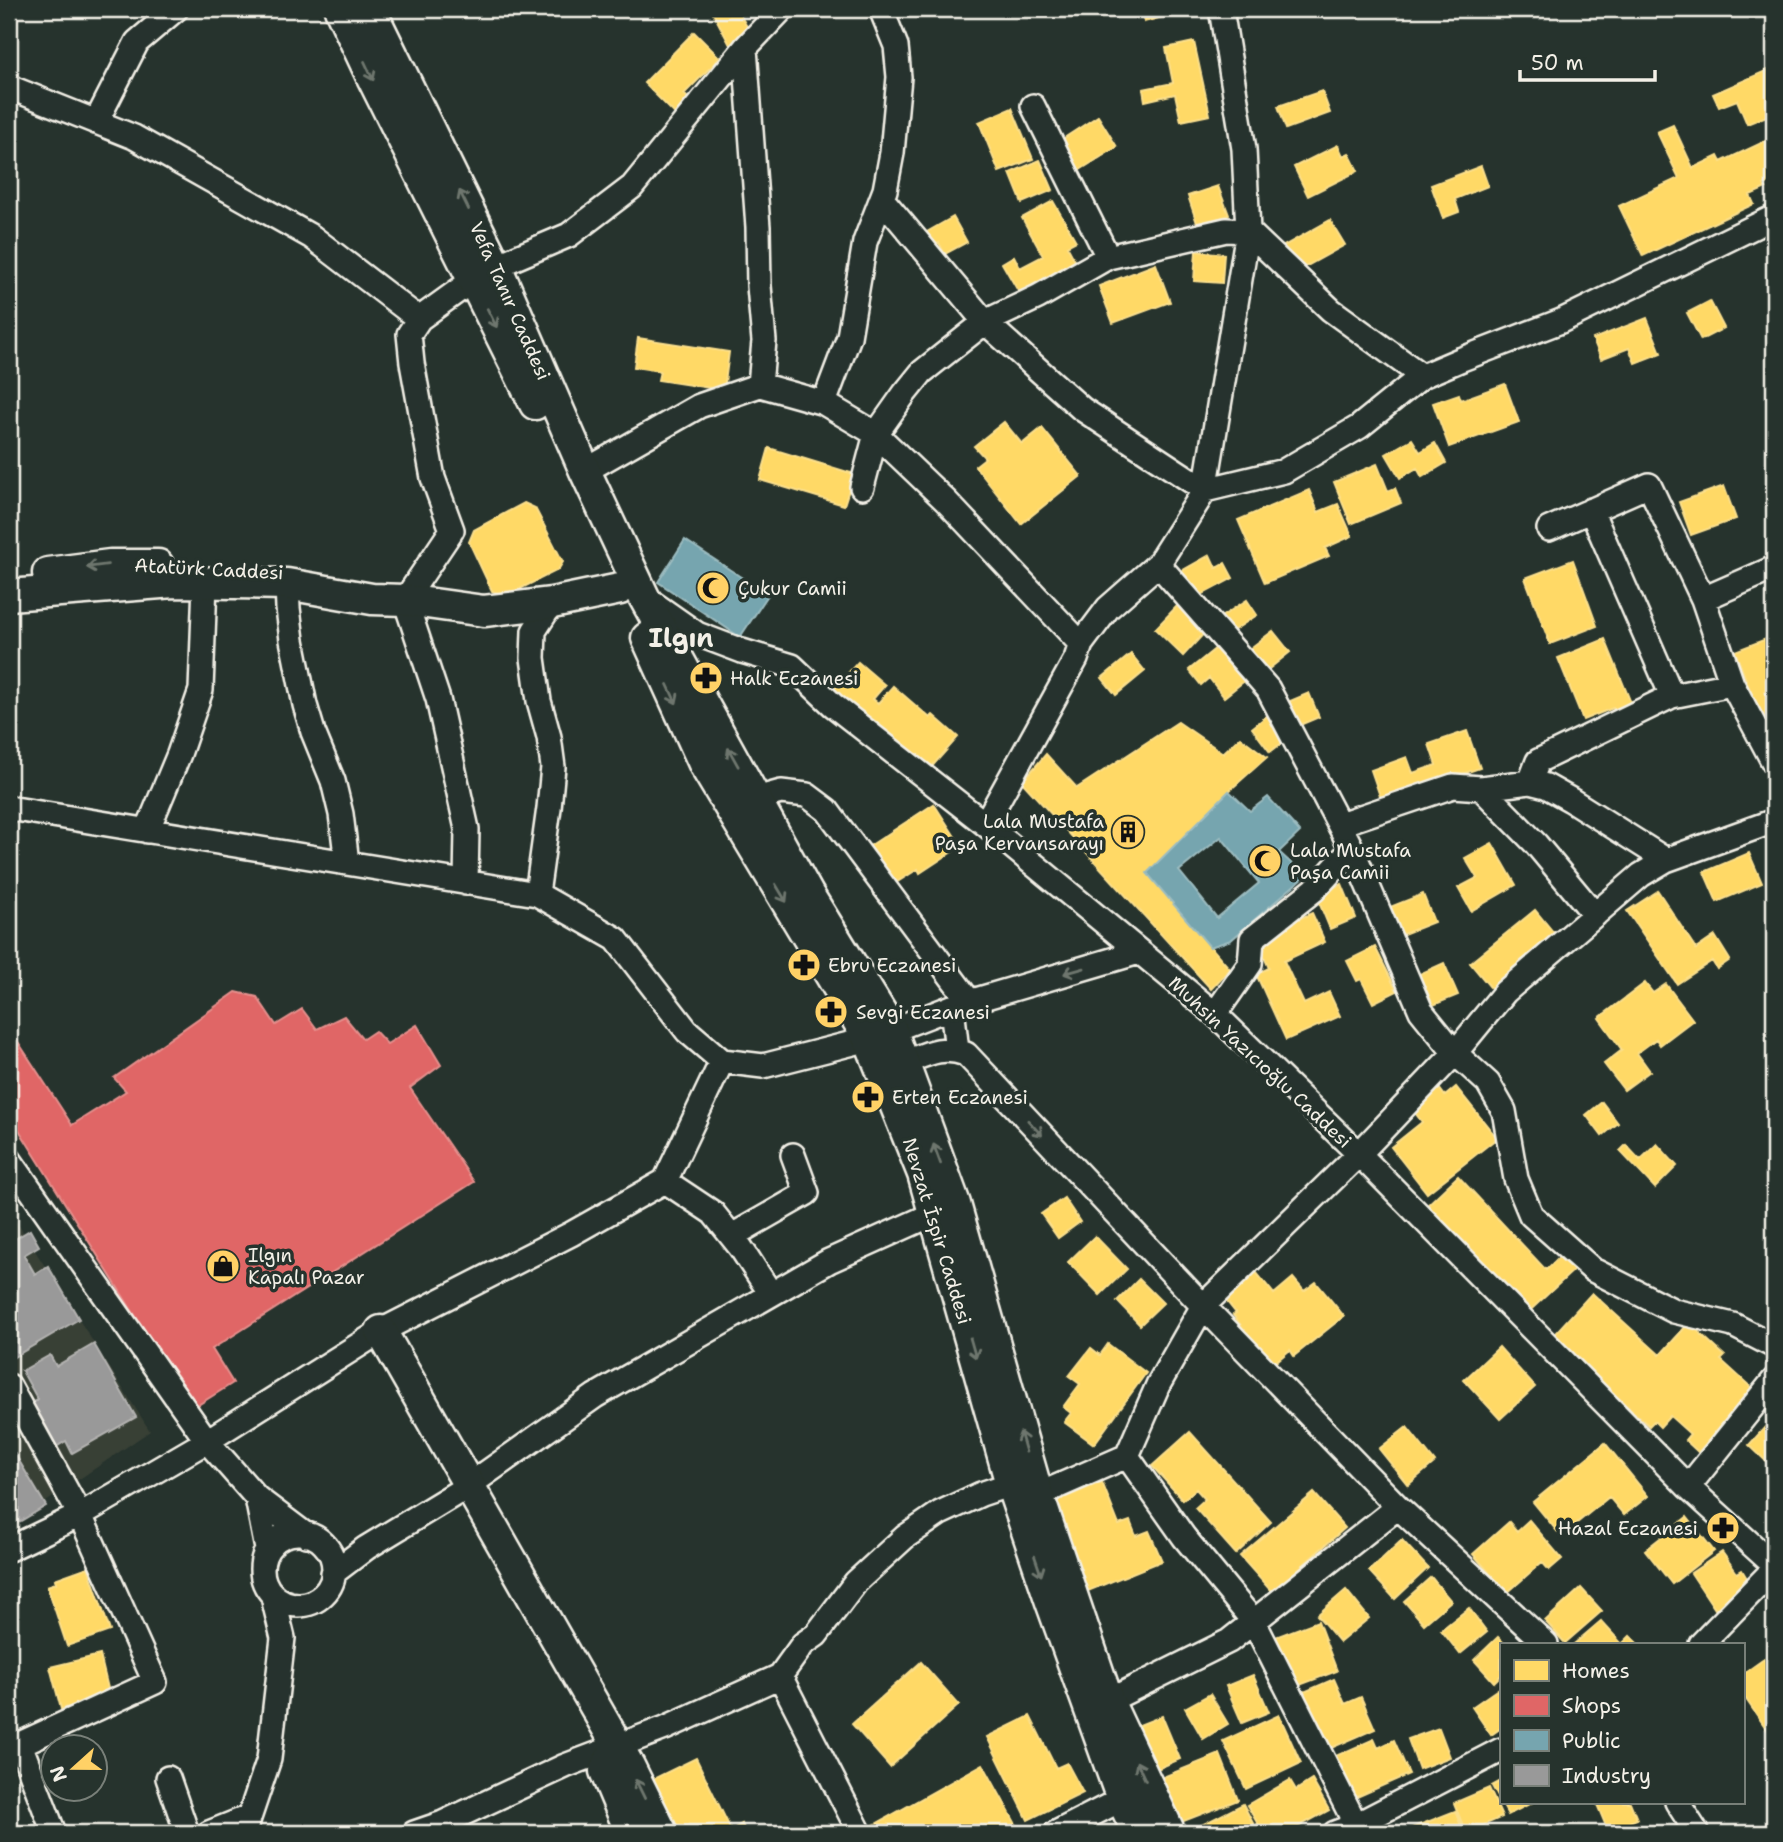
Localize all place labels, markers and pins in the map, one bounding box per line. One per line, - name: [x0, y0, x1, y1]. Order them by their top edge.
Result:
- mosque icon: Çukur Camii: [694, 569, 732, 607]
- place label: Çukur Camii: [738, 576, 847, 601]
- pharmacy icon: Halk Eczanesi: [687, 659, 725, 697]
- place label: Halk Eczanesi: [730, 666, 859, 691]
- place label: Lala Mustafa Paşa Kervansarayı: [935, 809, 1104, 856]
- building icon: Lala Mustafa Paşa Kervansarayı: [1109, 813, 1147, 851]
- place label: Lala Mustafa Paşa Camii: [1290, 838, 1411, 885]
- mosque icon: Lala Mustafa Paşa Camii: [1246, 842, 1284, 880]
- pharmacy icon: Ebru Eczanesi: [785, 946, 823, 984]
- place label: Ebru Eczanesi: [828, 953, 956, 978]
- pharmacy icon: Sevgi Eczanesi: [812, 993, 850, 1031]
- place label: Sevgi Eczanesi: [856, 1000, 990, 1025]
- pharmacy icon: Erten Eczanesi: [849, 1078, 887, 1116]
- place label: Erten Eczanesi: [892, 1085, 1028, 1110]
- place label: Ilgın Kapalı Pazar: [248, 1243, 365, 1290]
- shop icon: Ilgın Kapalı Pazar: [204, 1247, 242, 1285]
- pharmacy icon: Hazal Eczanesi: [1704, 1509, 1742, 1547]
- place label: Hazal Eczanesi: [1558, 1516, 1698, 1541]

